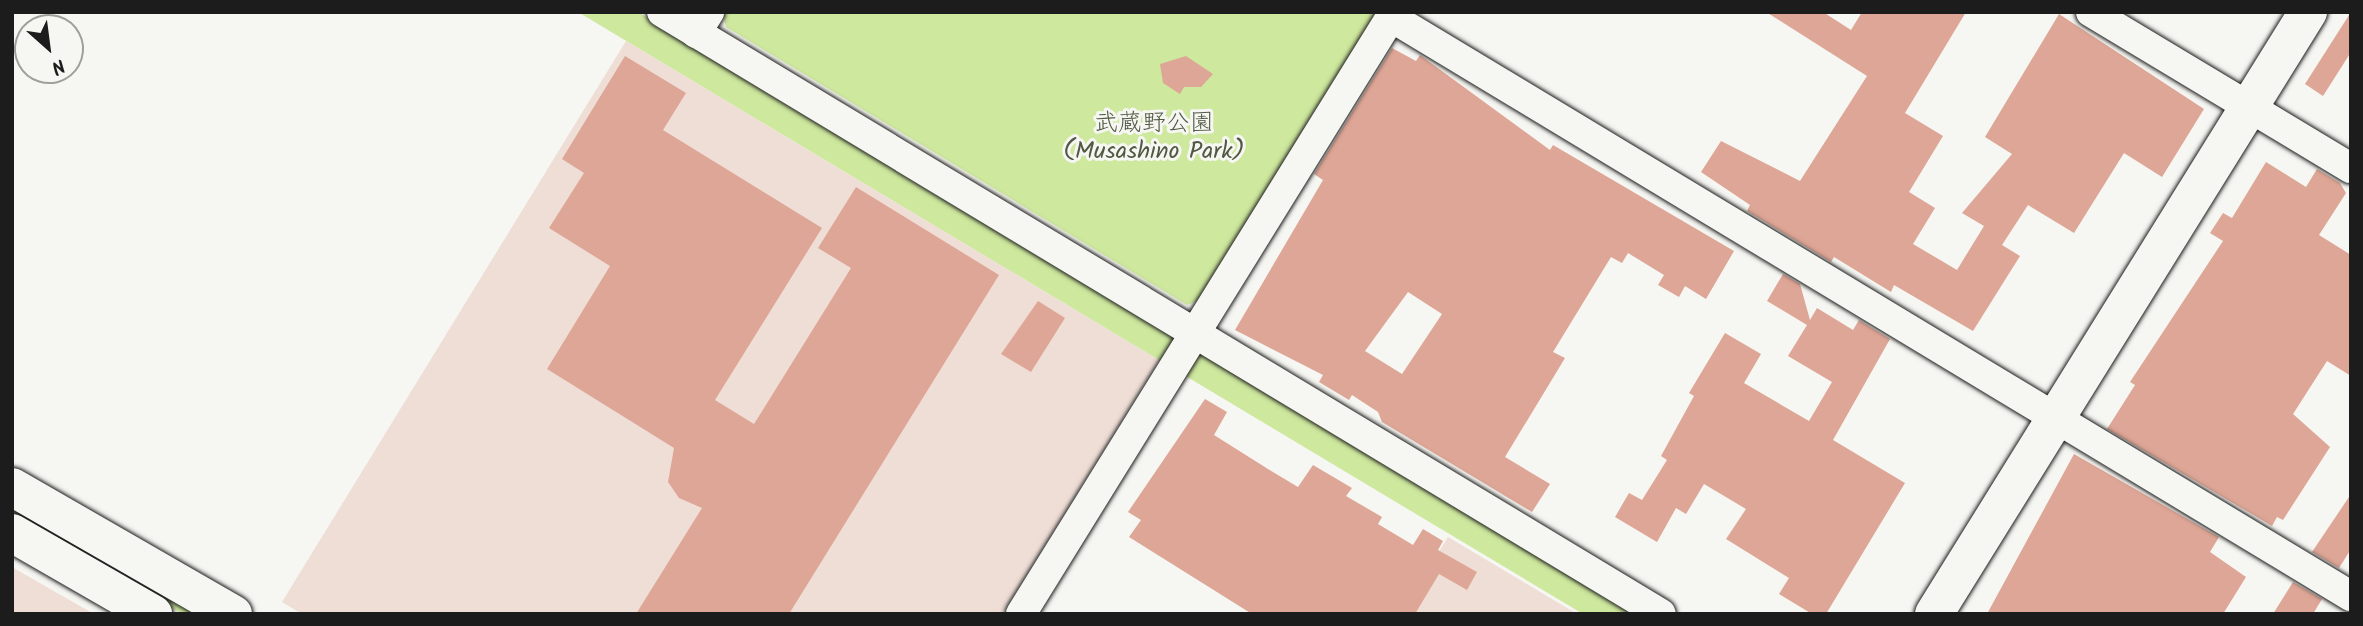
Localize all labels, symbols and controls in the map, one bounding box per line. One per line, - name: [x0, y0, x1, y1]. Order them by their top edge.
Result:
- north arrow: [14, 14, 84, 84]
- text: N: [46, 50, 70, 82]
- park label: 武蔵野公園 (Musashino Park): [1063, 110, 1245, 166]

